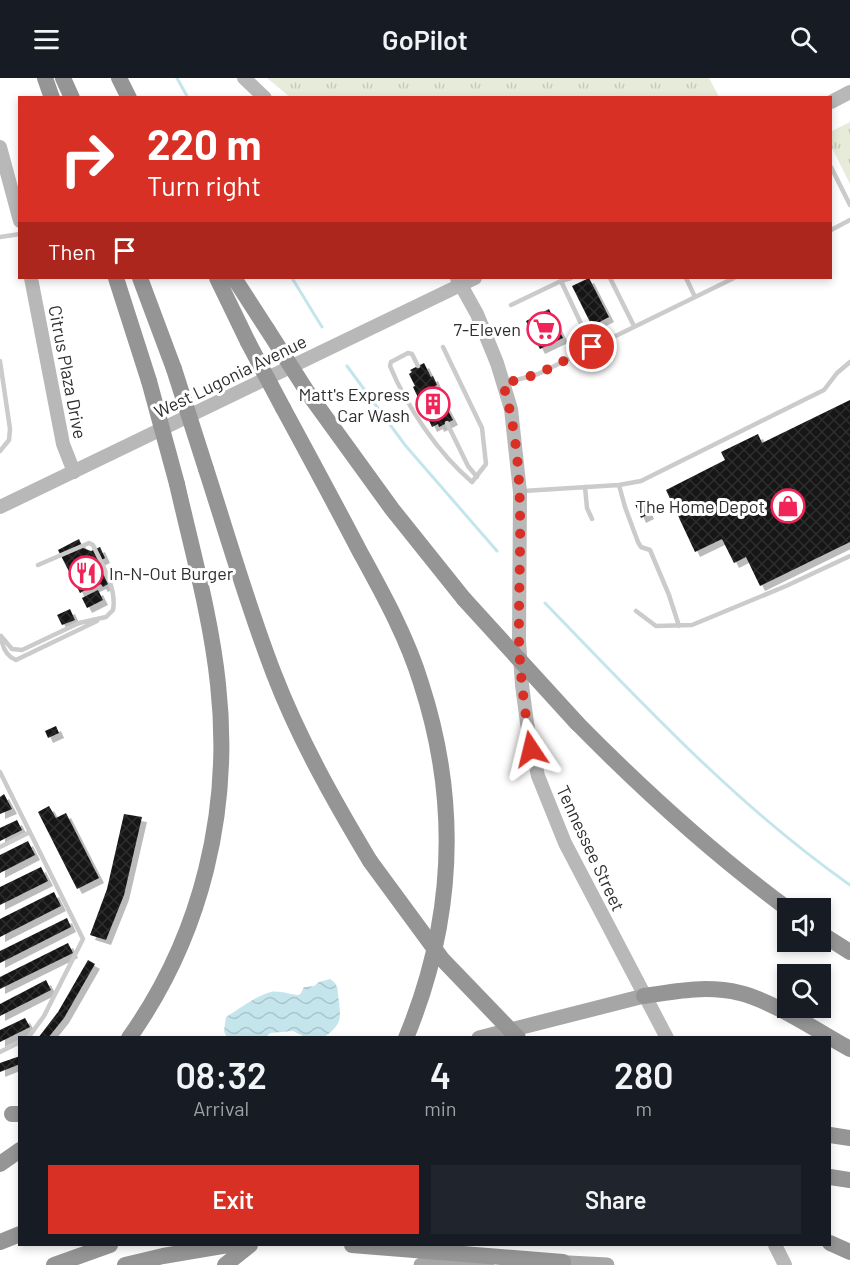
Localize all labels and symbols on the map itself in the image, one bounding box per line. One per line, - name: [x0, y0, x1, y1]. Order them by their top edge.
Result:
- street label: Citrus Plaza Drive: [44, 303, 92, 441]
- supermarket icon: 7-Eleven: [526, 311, 562, 347]
- place label: 7-Eleven: [453, 318, 521, 340]
- pin: [566, 321, 617, 372]
- street label: West Lugonia Avenue: [150, 330, 310, 422]
- place label: Matt's Express Car Wash: [298, 383, 410, 426]
- building icon: Matt's Express Car Wash: [415, 386, 451, 422]
- shop icon: The Home Depot: [770, 488, 806, 524]
- place label: The Home Depot: [636, 495, 765, 517]
- restaurant icon: In-N-Out Burger: [68, 555, 104, 591]
- place label: In-N-Out Burger: [109, 562, 234, 584]
- position arrow: [499, 717, 563, 781]
- street label: Tennessee Street: [552, 782, 630, 914]

